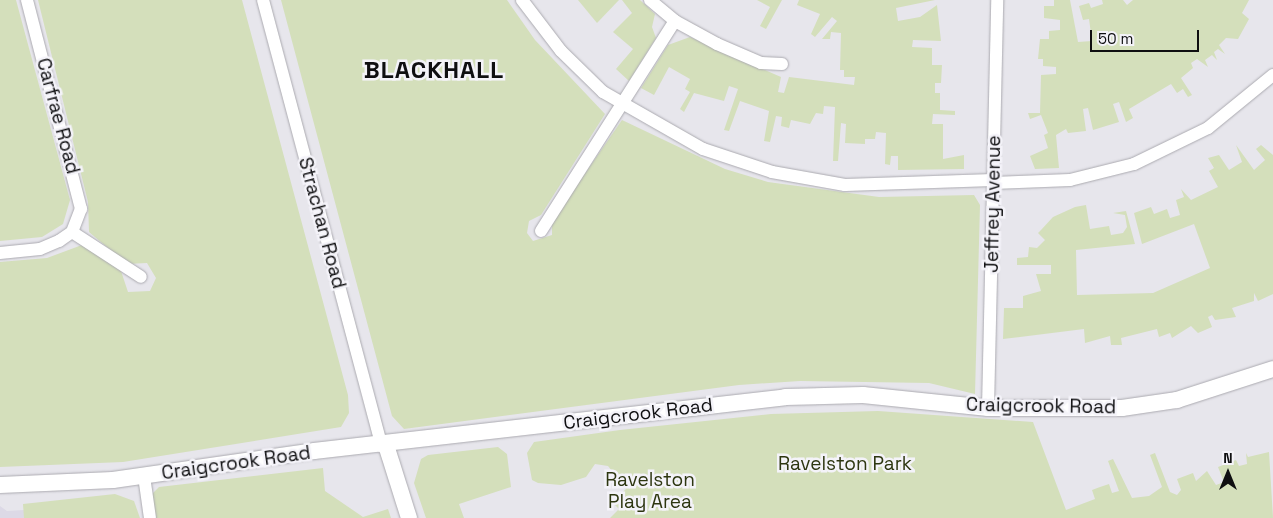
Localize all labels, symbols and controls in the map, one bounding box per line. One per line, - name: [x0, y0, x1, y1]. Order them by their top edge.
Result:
- scale bar: [1093, 20, 1202, 52]
- text: 50 m: [1098, 29, 1133, 48]
- street label: Carfrae Road: [32, 56, 84, 176]
- district label: BLACKHALL: [363, 56, 505, 84]
- street label: Jeffrey Avenue: [980, 135, 1006, 273]
- street label: Strachan Road: [294, 155, 350, 291]
- street label: Craigcrook Road: [966, 393, 1116, 419]
- street label: Craigcrook Road: [562, 394, 714, 434]
- street label: Craigcrook Road: [160, 441, 312, 485]
- north arrow: [1203, 448, 1253, 498]
- text: N: [1223, 449, 1233, 467]
- park label: Ravelston Park: [778, 453, 912, 475]
- park label: Ravelston Play Area: [605, 469, 695, 513]

